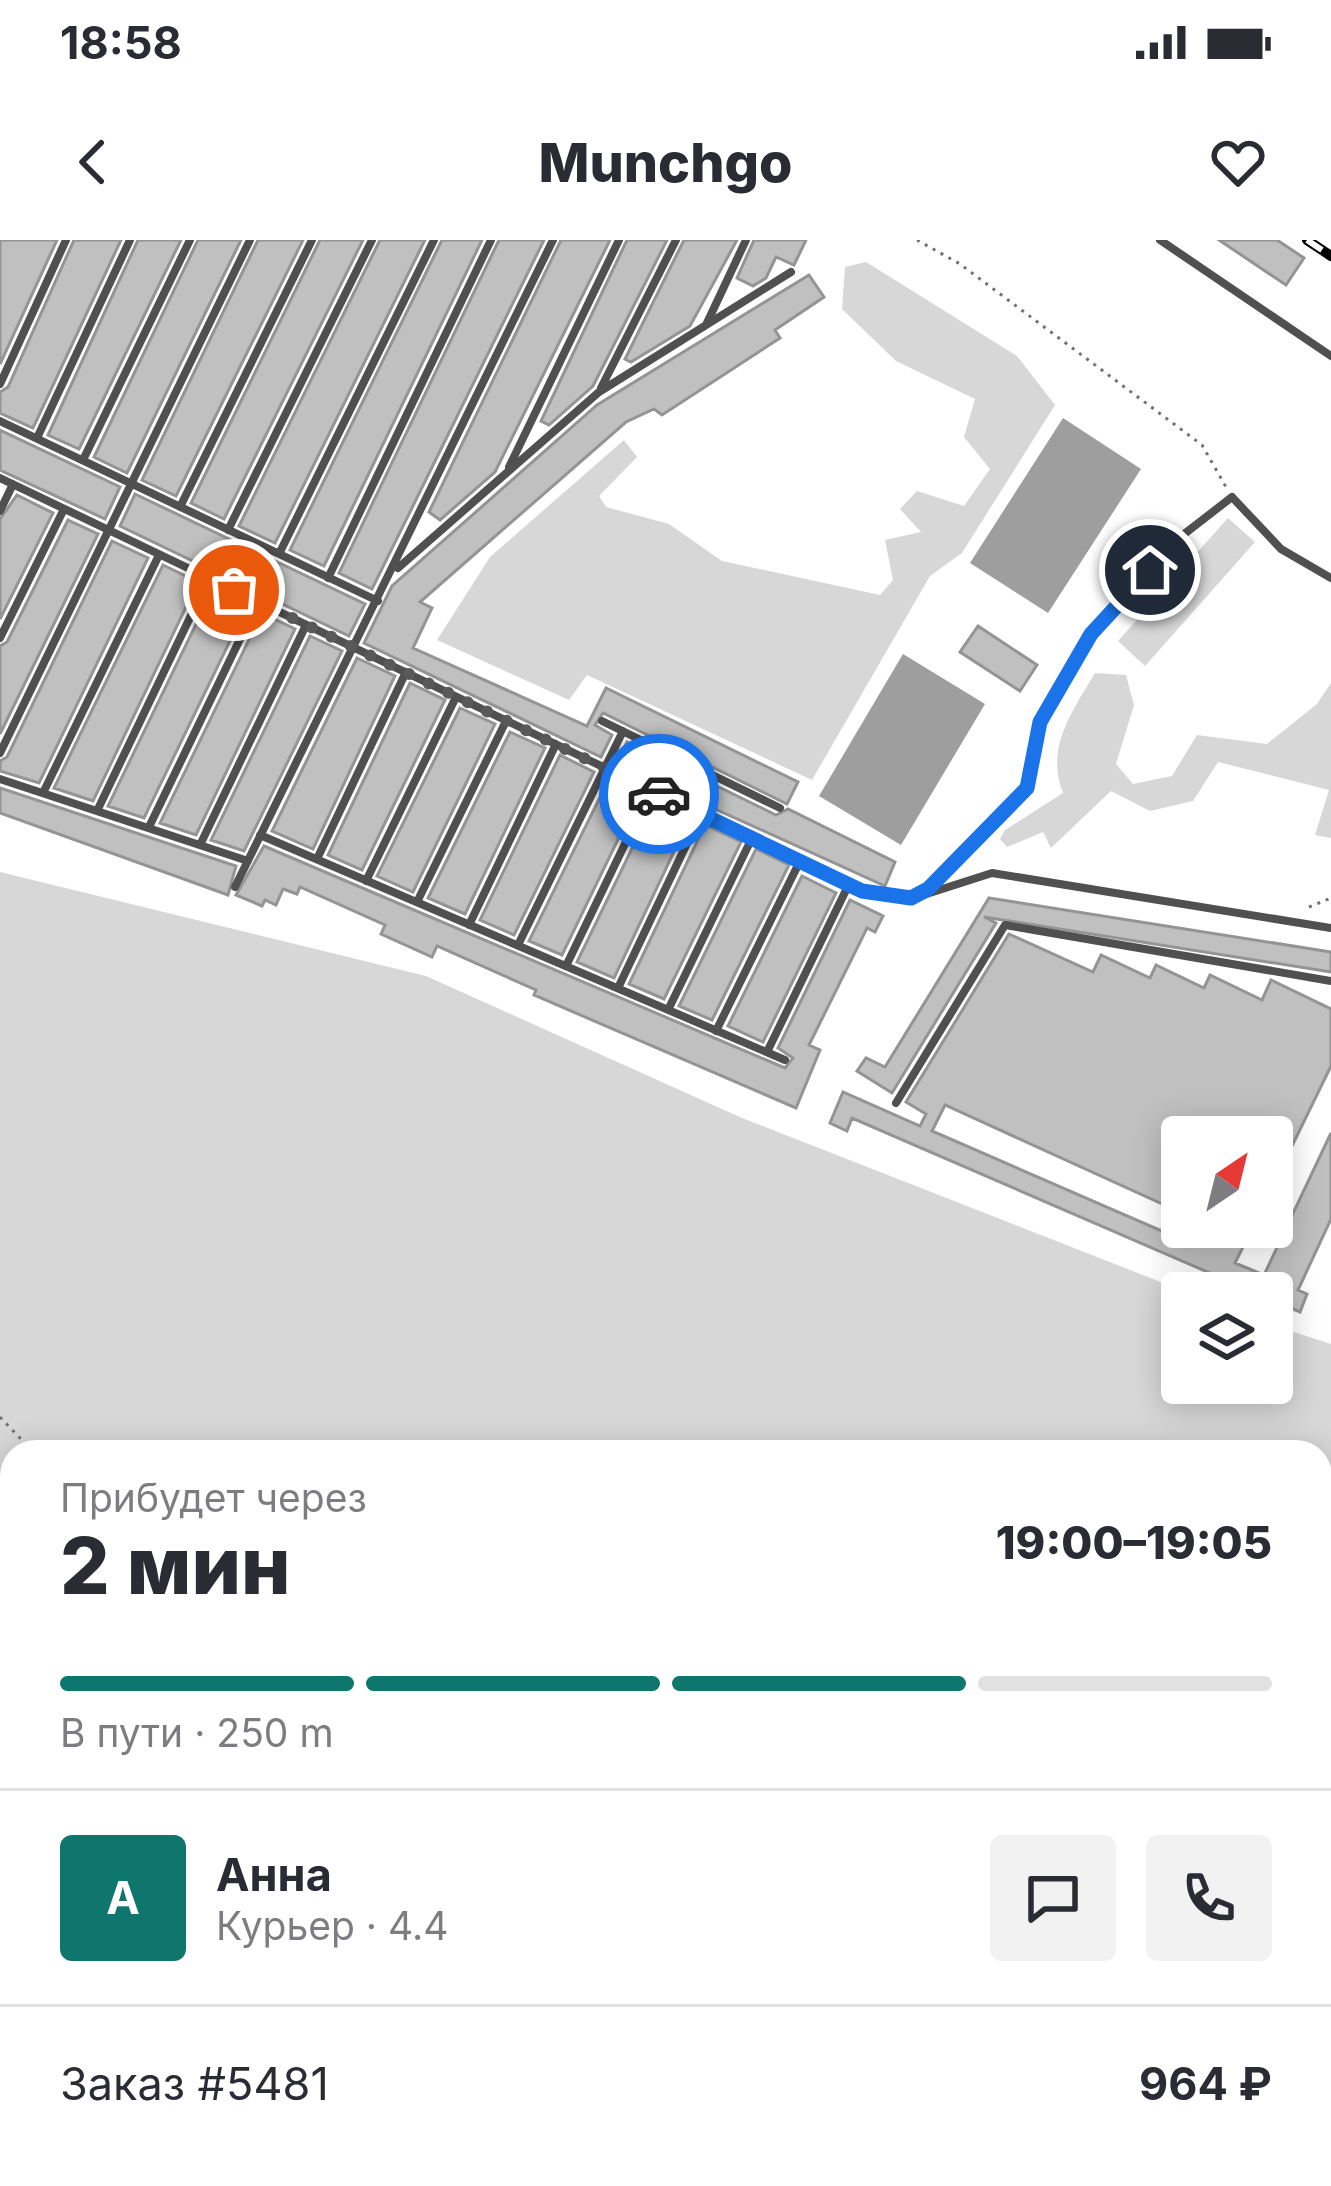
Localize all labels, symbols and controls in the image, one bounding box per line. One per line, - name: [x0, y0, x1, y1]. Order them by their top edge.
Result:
- text: 18:58: [60, 15, 182, 70]
- icon: back: [60, 129, 126, 195]
- icon: heart: [1205, 129, 1271, 195]
- text: Munchgo: [539, 130, 792, 195]
- pin: [1099, 519, 1201, 621]
- icon: home: [1117, 537, 1183, 603]
- pin: [183, 539, 285, 641]
- icon: bag: [201, 557, 267, 623]
- courier: [599, 734, 719, 854]
- icon: car: [626, 761, 692, 827]
- north arrow: [1161, 1116, 1293, 1248]
- map controls: [1161, 1116, 1293, 1404]
- button: layers: [1161, 1272, 1293, 1404]
- text: Прибудет через: [60, 1474, 367, 1521]
- text: 19:00–19:05: [996, 1515, 1272, 1570]
- text: 2 мин: [60, 1518, 291, 1613]
- text: В пути · 250 m: [60, 1709, 334, 1756]
- button: chat: [990, 1835, 1116, 1961]
- button: phone: [1146, 1835, 1272, 1961]
- text: Анна: [216, 1847, 332, 1902]
- text: А: [106, 1870, 140, 1925]
- text: Курьер · 4.4: [216, 1902, 448, 1949]
- text: Заказ #5481: [60, 2056, 329, 2111]
- text: 964 ₽: [1139, 2056, 1272, 2111]

